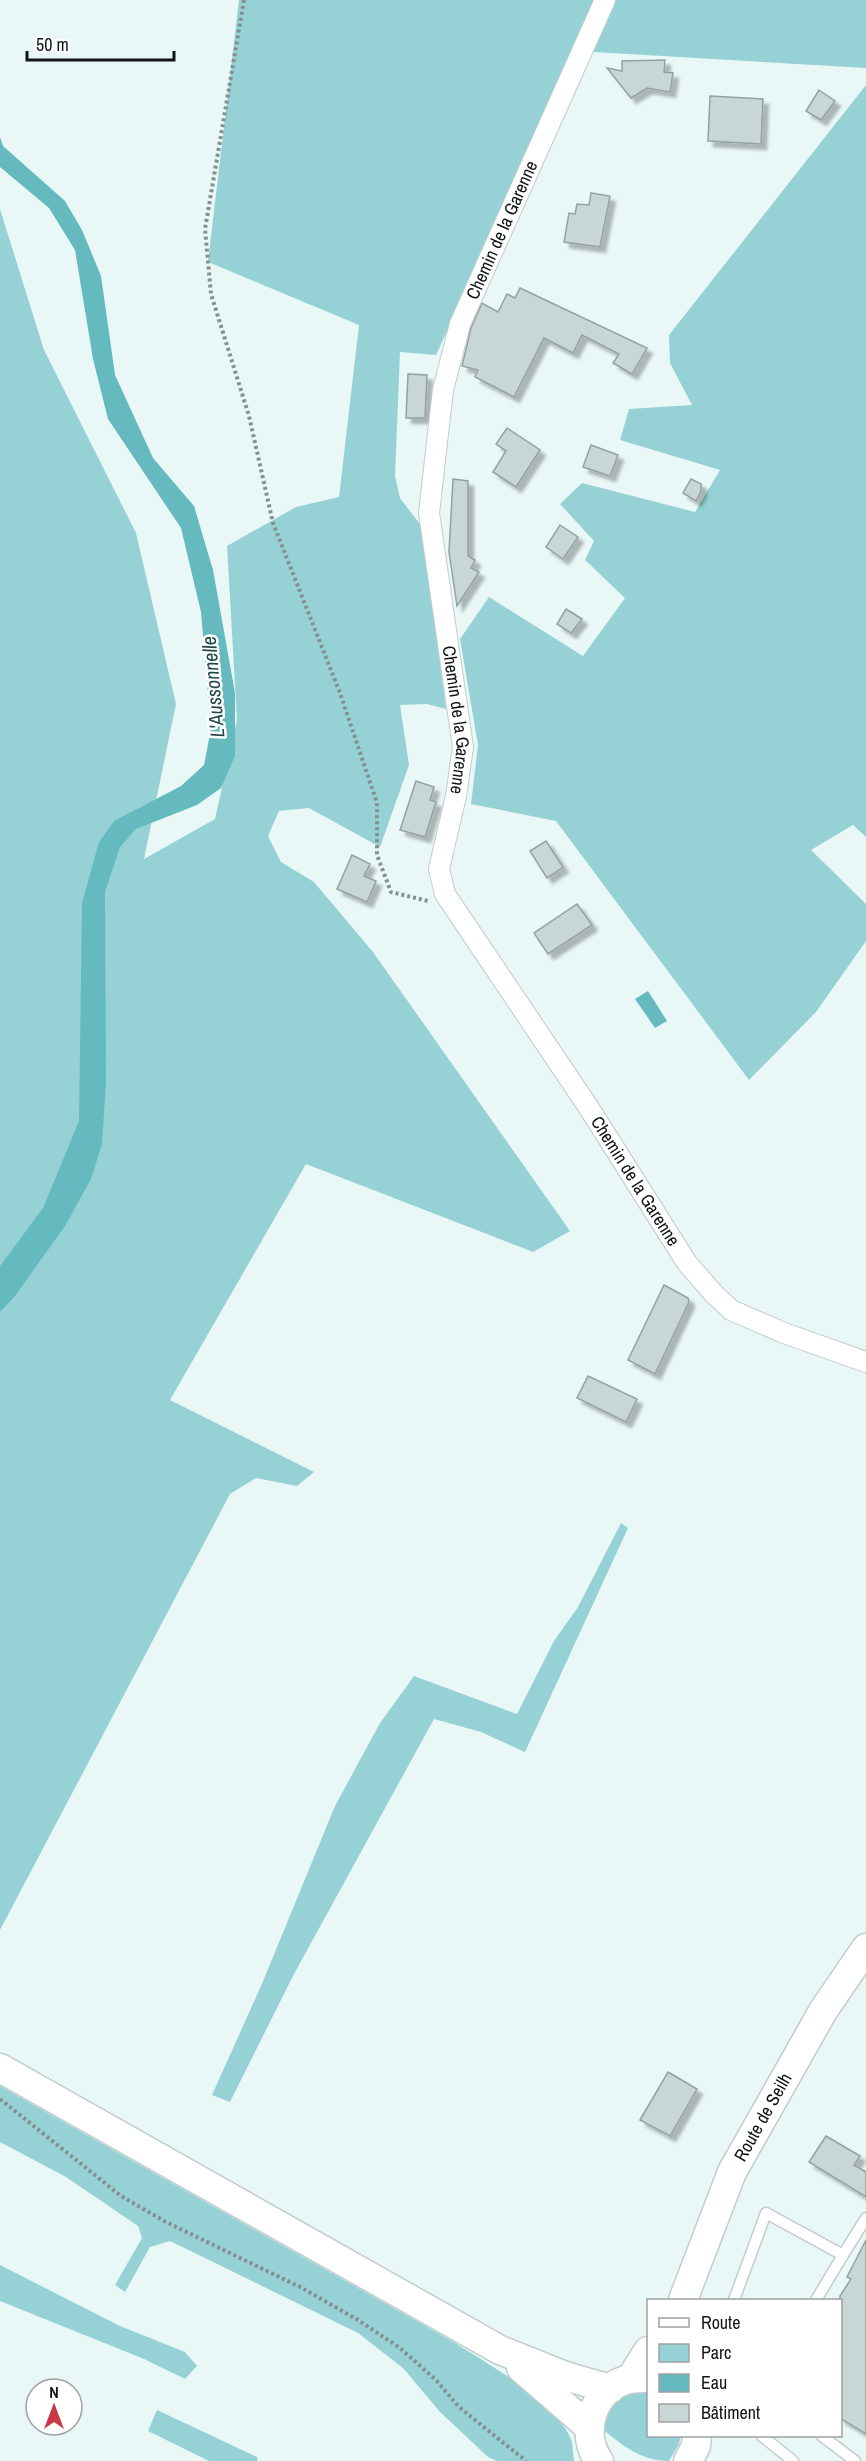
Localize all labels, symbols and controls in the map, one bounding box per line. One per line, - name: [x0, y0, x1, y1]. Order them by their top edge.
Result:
- scale bar: [27, 24, 174, 62]
- text: 50 m: [36, 32, 69, 57]
- street label: Chemin de la Garenne: [460, 157, 543, 303]
- water label: L'Aussonnelle: [195, 635, 230, 739]
- street label: Chemin de la Garenne: [436, 644, 476, 796]
- street label: Chemin de la Garenne: [585, 1111, 686, 1251]
- street label: Route de Seilh: [728, 2068, 797, 2166]
- legend: [647, 2299, 842, 2437]
- text: Route: [701, 2310, 740, 2335]
- text: Parc: [701, 2340, 731, 2365]
- text: Eau: [701, 2370, 727, 2395]
- north arrow: [24, 2377, 84, 2437]
- text: N: [49, 2381, 59, 2403]
- text: Bâtiment: [701, 2400, 760, 2425]

